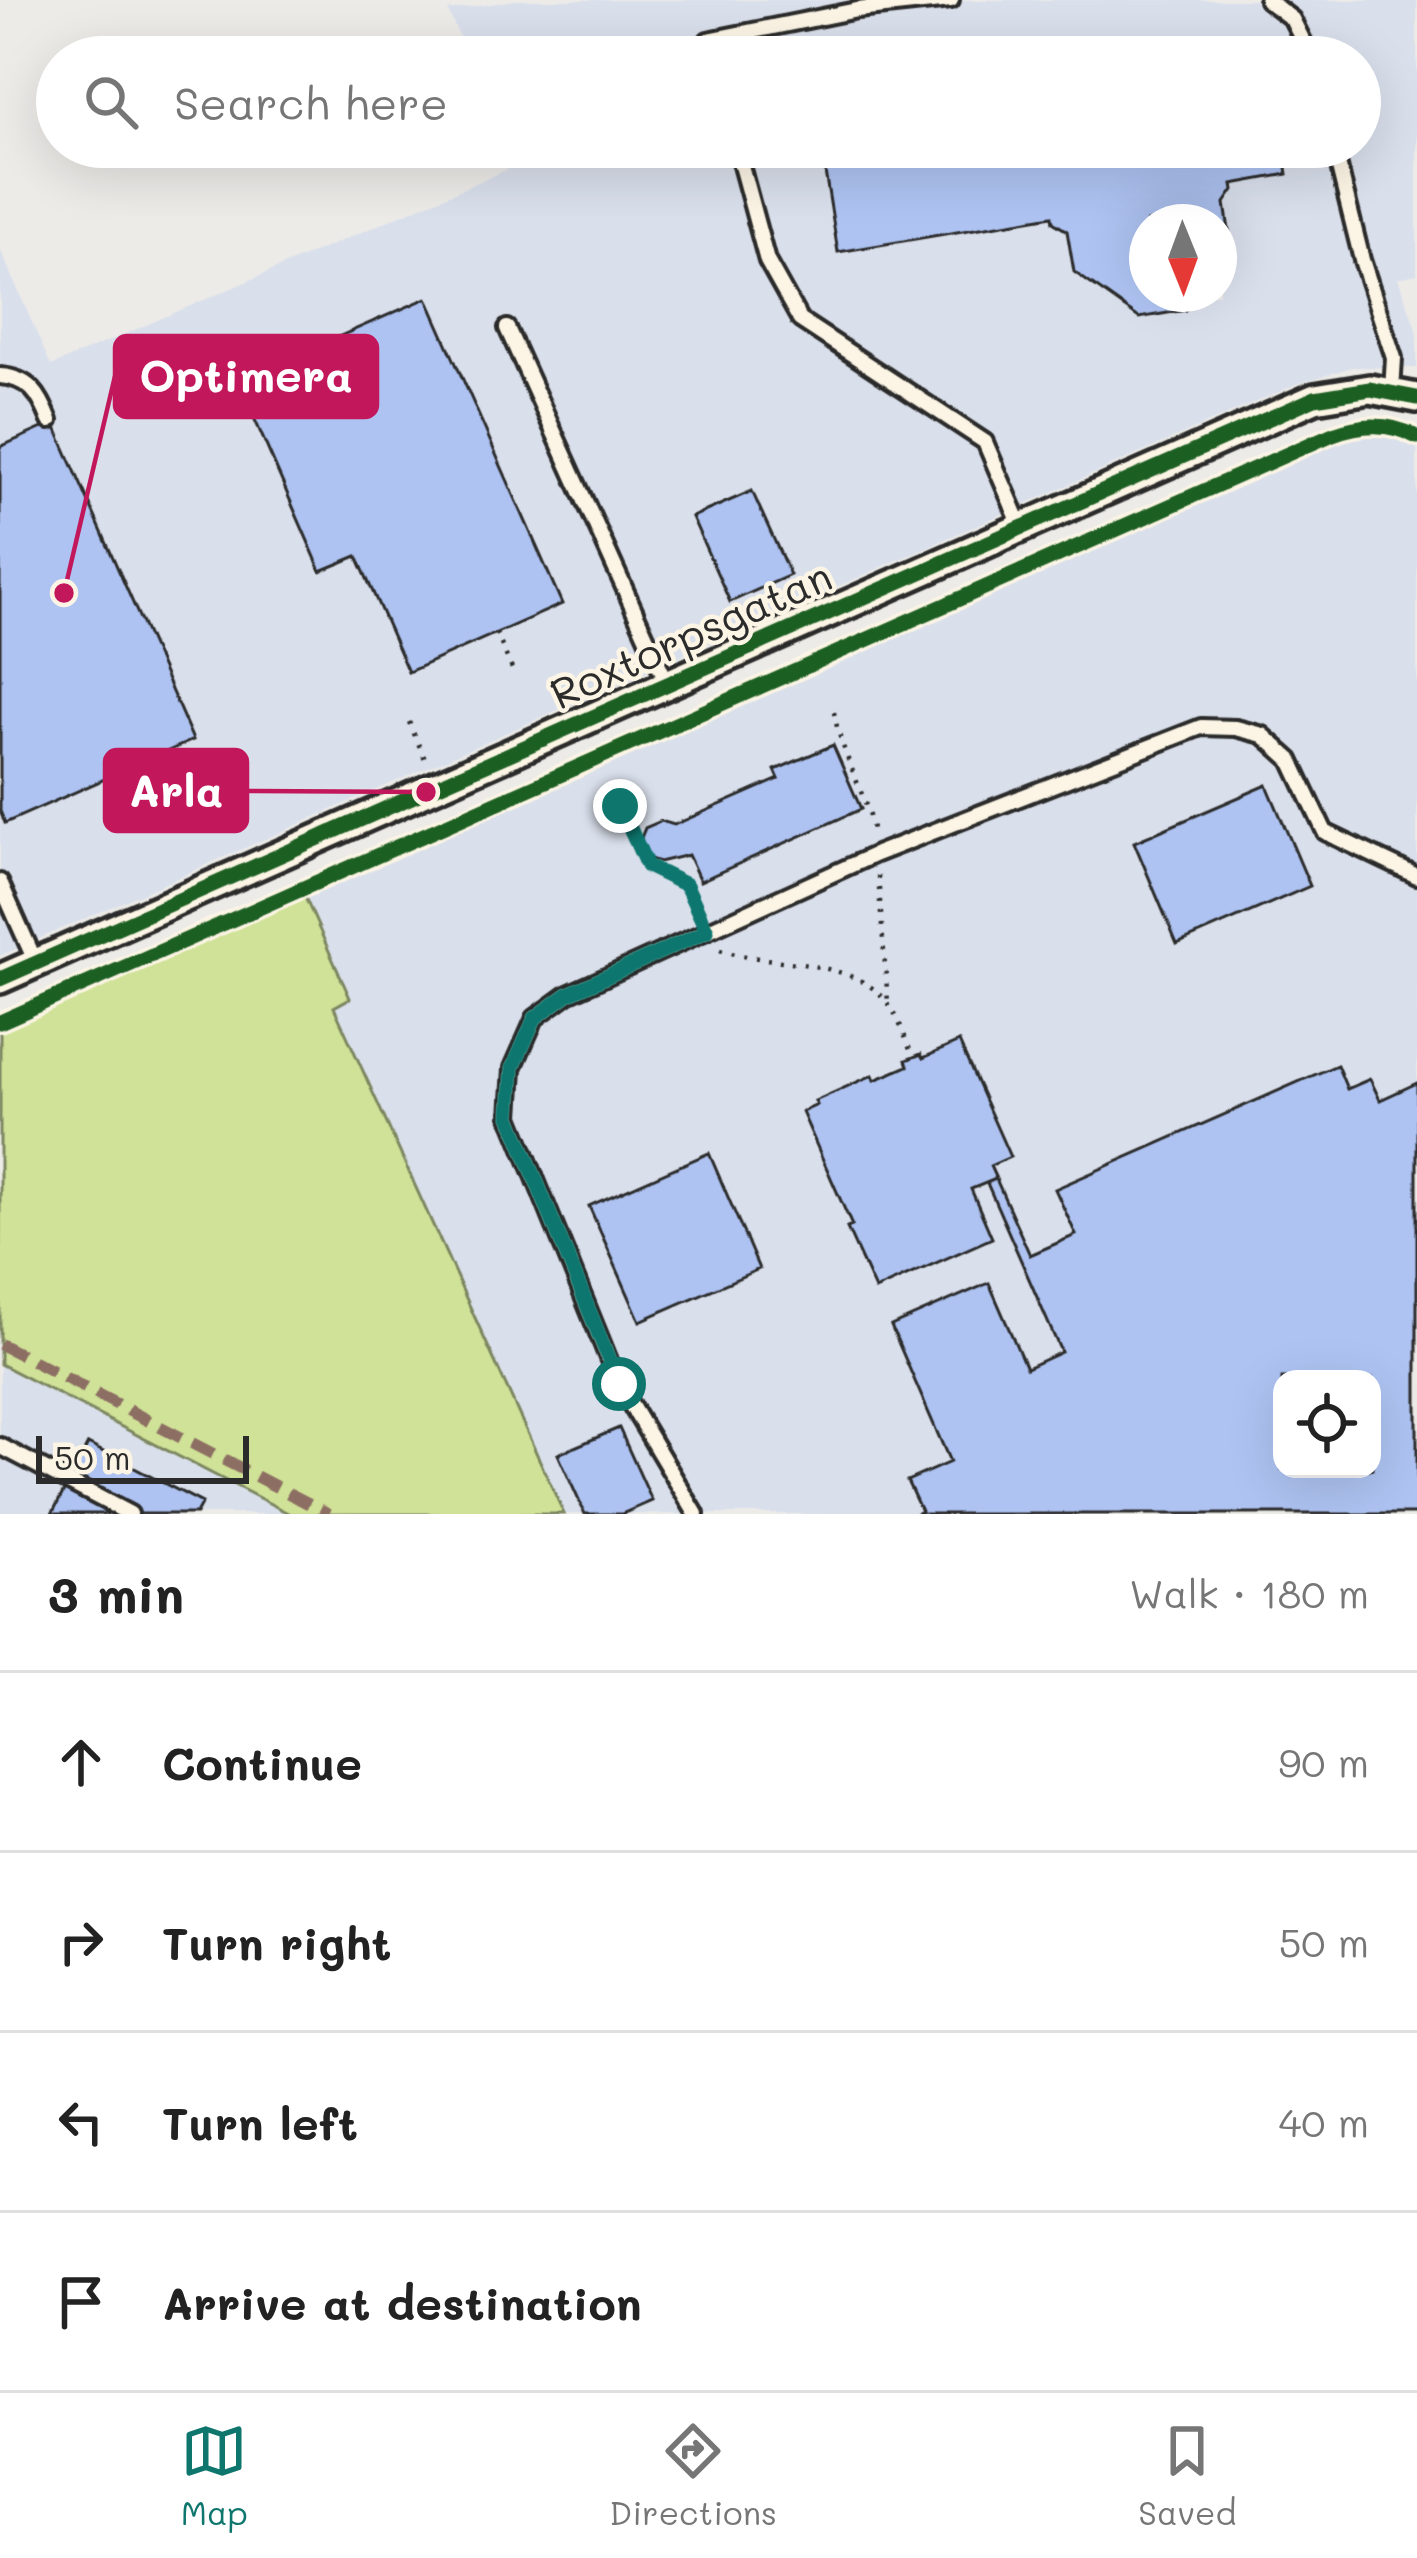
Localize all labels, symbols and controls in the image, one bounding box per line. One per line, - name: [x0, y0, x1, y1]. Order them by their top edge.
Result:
- search box: [36, 36, 1381, 168]
- icon: search: [78, 69, 144, 135]
- text: Search here: [174, 73, 448, 131]
- north arrow: [1129, 204, 1237, 312]
- callout: Optimera: [115, 336, 377, 417]
- text: Optimera: [139, 345, 353, 403]
- street label: Roxtorpsgatan: [541, 547, 840, 720]
- callout: Arla: [105, 750, 247, 831]
- text: Arla: [129, 760, 223, 818]
- route end: [593, 779, 647, 833]
- route start: [592, 1357, 646, 1411]
- map controls: [1273, 1370, 1381, 1478]
- button: locate: [1273, 1370, 1381, 1478]
- scale bar: [36, 1430, 249, 1483]
- text: 50 m: [54, 1435, 130, 1478]
- text: 3 min: [48, 1559, 184, 1626]
- text: Walk · 180 m: [1129, 1567, 1369, 1618]
- icon: ahead: [48, 1729, 114, 1795]
- text: Continue: [162, 1733, 362, 1791]
- text: 90 m: [1278, 1736, 1369, 1787]
- icon: right: [48, 1909, 114, 1975]
- text: Turn right: [162, 1913, 391, 1971]
- text: 50 m: [1279, 1916, 1369, 1967]
- icon: left: [48, 2089, 114, 2155]
- text: Turn left: [162, 2093, 358, 2151]
- text: 40 m: [1278, 2096, 1369, 2147]
- icon: arrive: [48, 2269, 114, 2335]
- text: Arrive at destination: [162, 2273, 642, 2331]
- tab: Map: [181, 2418, 248, 2533]
- tab: Directions: [609, 2418, 777, 2533]
- tab: Saved: [1138, 2418, 1236, 2533]

